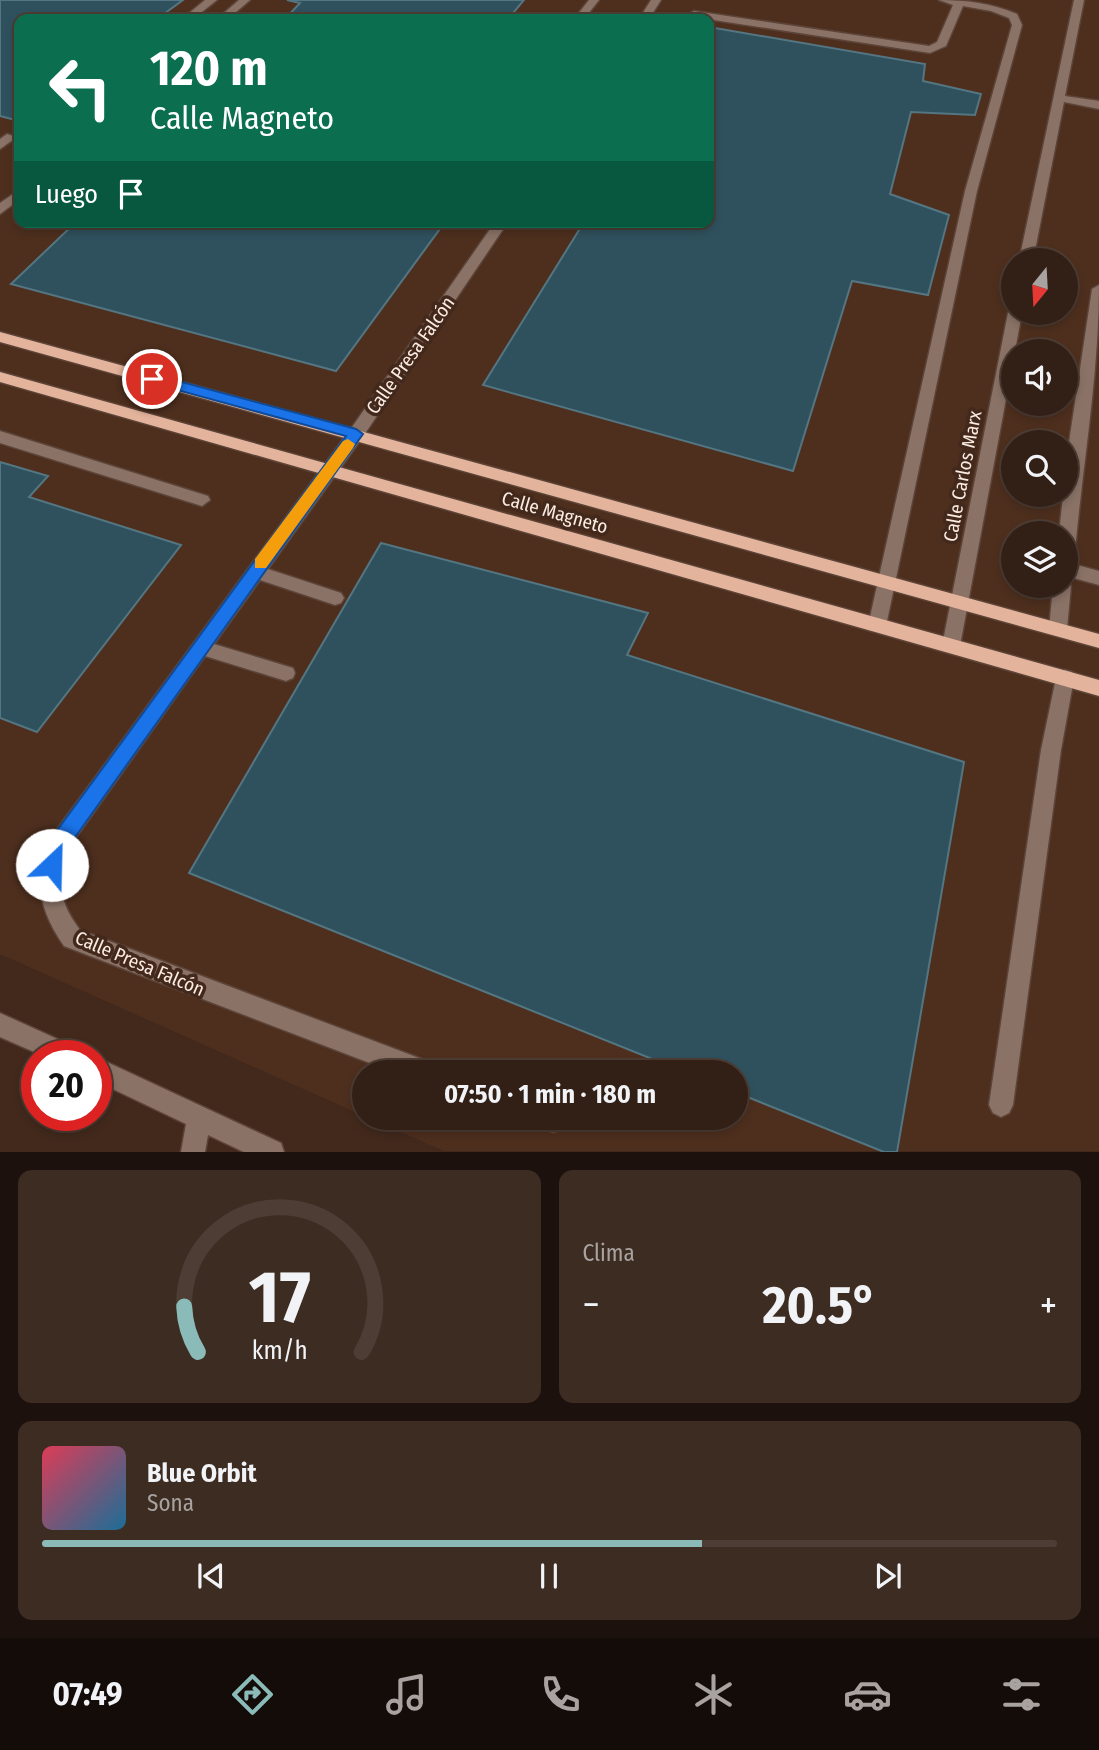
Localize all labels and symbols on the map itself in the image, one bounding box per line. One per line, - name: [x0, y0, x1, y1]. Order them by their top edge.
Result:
- north arrow: [1001, 248, 1078, 326]
- street label: Calle Presa Falcón: [361, 292, 459, 418]
- pin: [122, 349, 182, 409]
- street label: Calle Carlos Marx: [939, 408, 987, 544]
- street label: Calle Magneto: [499, 486, 611, 539]
- position arrow: [15, 828, 89, 902]
- street label: Calle Presa Falcón: [72, 926, 208, 1001]
- speed limit sign: 20: [21, 1040, 112, 1131]

